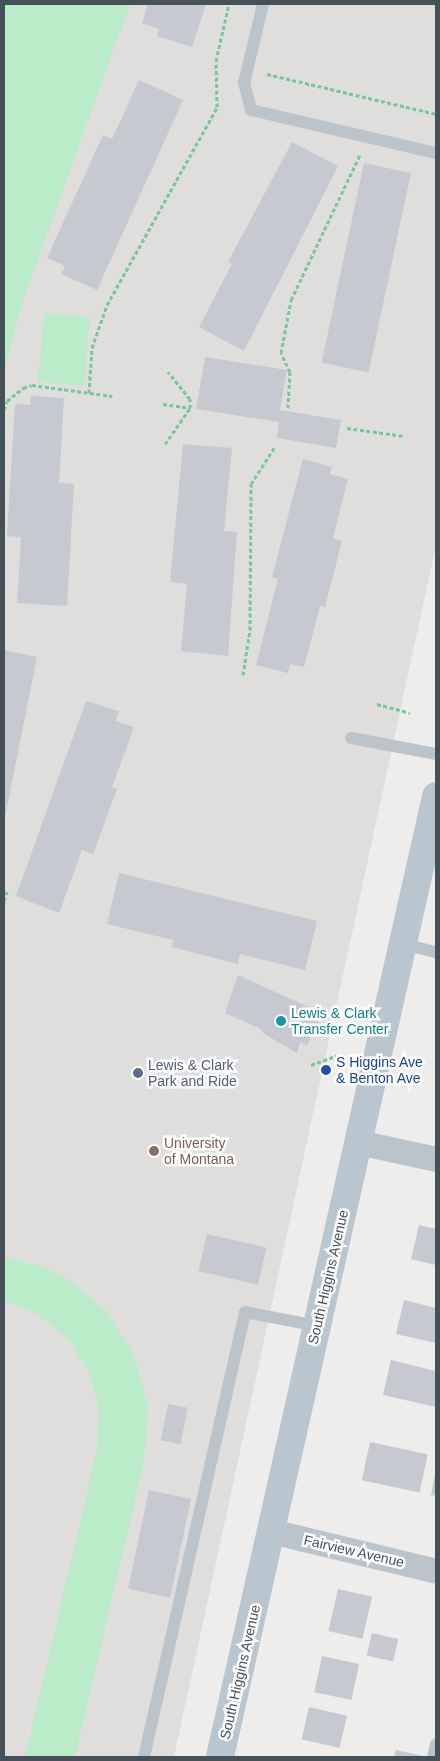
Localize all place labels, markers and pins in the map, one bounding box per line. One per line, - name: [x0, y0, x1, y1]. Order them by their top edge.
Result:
- place label: Lewis & Clark Transfer Center: [291, 1005, 389, 1038]
- marker: Lewis & Clark Transfer Center: [275, 1015, 287, 1027]
- place label: S Higgins Ave & Benton Ave: [336, 1054, 424, 1086]
- place label: Lewis & Clark Park and Ride: [148, 1057, 237, 1090]
- marker: S Higgins Ave & Benton Ave: [320, 1064, 332, 1076]
- marker: Lewis & Clark Park and Ride: [132, 1067, 144, 1079]
- place label: University of Montana: [164, 1135, 234, 1168]
- marker: University of Montana: [148, 1145, 160, 1157]

